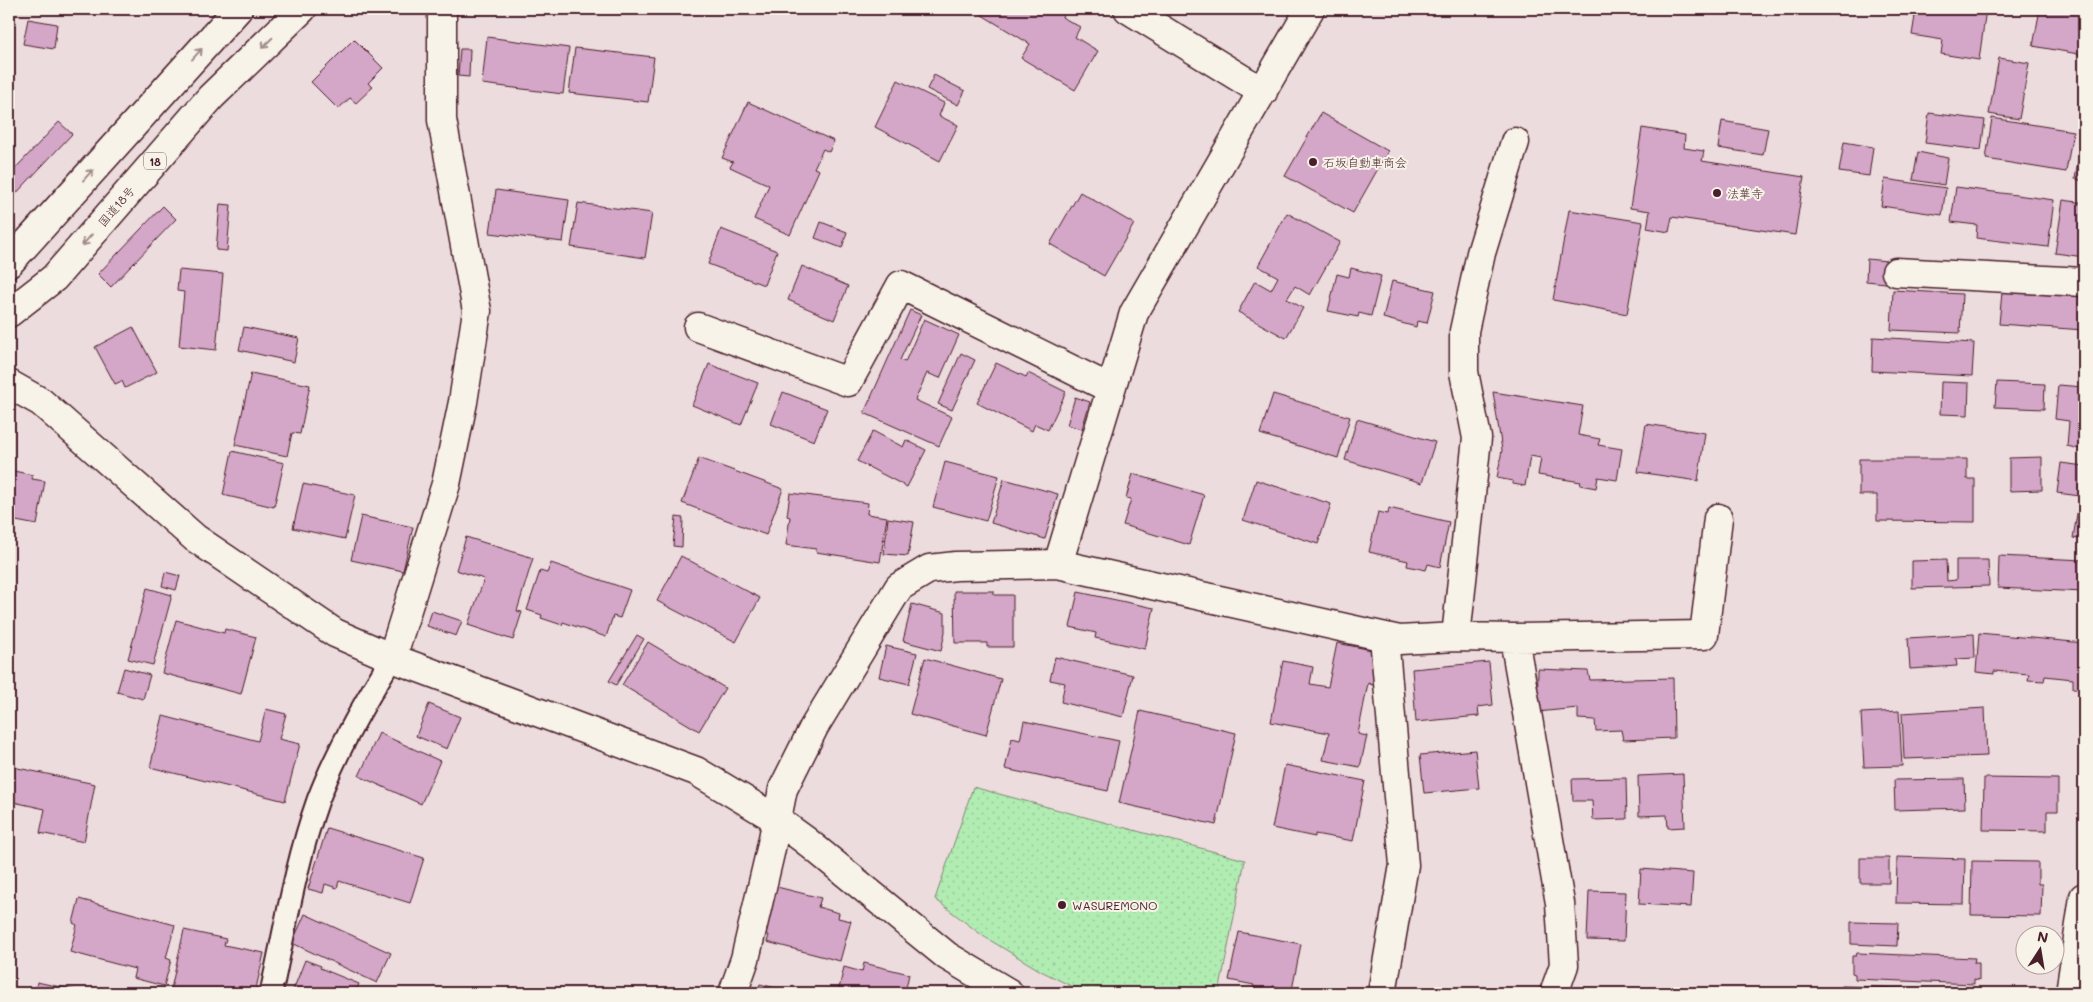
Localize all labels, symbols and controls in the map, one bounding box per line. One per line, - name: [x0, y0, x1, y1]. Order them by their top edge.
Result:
- one-way arrow: [261, 37, 273, 49]
- one-way arrow: [191, 48, 203, 61]
- road number: 18: [144, 153, 166, 170]
- place label: 石坂自動車商会: [1323, 154, 1407, 170]
- marker: 石坂自動車商会: [1307, 156, 1319, 168]
- one-way arrow: [83, 168, 94, 181]
- street label: 国道18号: [94, 182, 138, 230]
- place label: 法華寺: [1727, 185, 1763, 201]
- marker: 法華寺: [1711, 187, 1723, 199]
- one-way arrow: [81, 233, 92, 246]
- place label: WASUREMONO: [1072, 897, 1158, 913]
- marker: WASUREMONO: [1056, 899, 1068, 911]
- north arrow: [2016, 924, 2066, 974]
- text: N: [2036, 926, 2050, 947]

